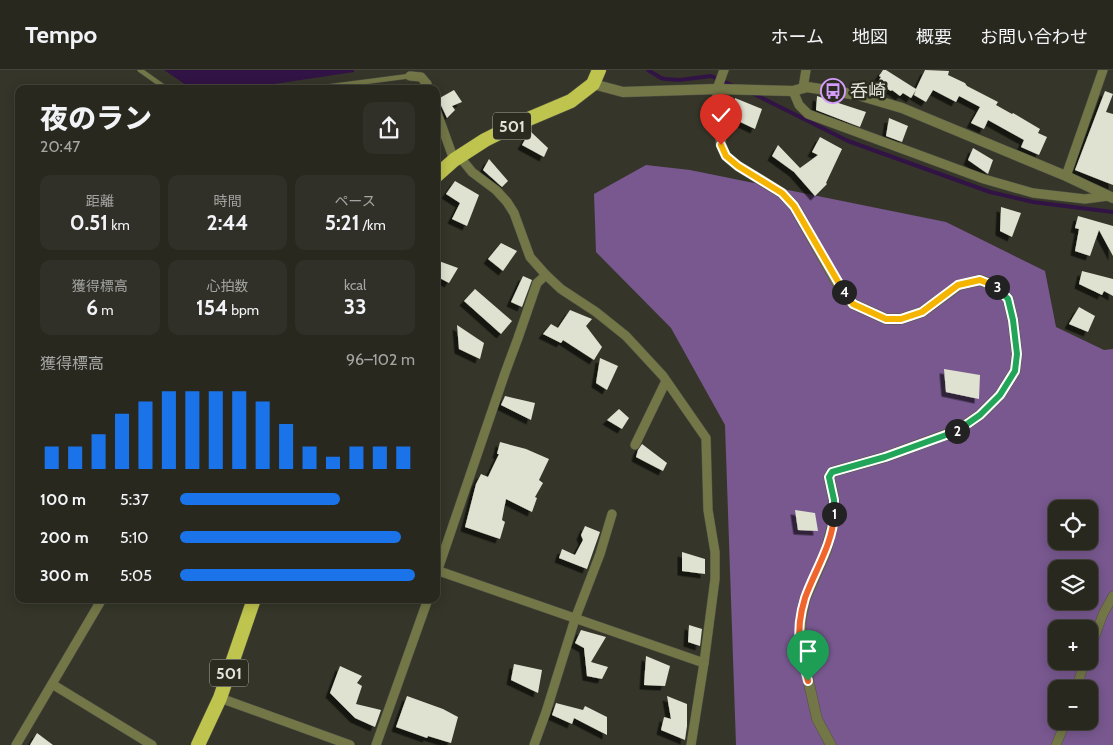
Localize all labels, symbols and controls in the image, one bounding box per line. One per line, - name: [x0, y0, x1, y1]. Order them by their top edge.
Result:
- text: Tempo: [25, 20, 97, 49]
- text: ホーム: [771, 26, 824, 48]
- text: 地図: [852, 26, 888, 48]
- text: 概要: [916, 26, 952, 48]
- text: お問い合わせ: [980, 26, 1088, 48]
- bus stop icon: 呑崎: [820, 78, 846, 104]
- place label: 呑崎: [850, 80, 886, 102]
- pin: [700, 94, 742, 145]
- text: 夜のラン: [40, 101, 152, 135]
- icon: check: [707, 101, 735, 129]
- button: share: [363, 102, 415, 154]
- road number: 501: [493, 112, 531, 140]
- text: 20:47: [40, 137, 80, 156]
- text: 距離: [86, 192, 114, 210]
- text: 時間: [213, 192, 241, 210]
- text: ペース: [335, 192, 376, 210]
- text: 0.51: [70, 210, 108, 235]
- text: 2:44: [207, 210, 248, 235]
- text: 5:21: [325, 210, 359, 235]
- text: km: [108, 216, 130, 234]
- text: /km: [359, 216, 386, 234]
- pin: 3: [984, 274, 1010, 300]
- text: kcal: [344, 276, 366, 294]
- text: 獲得標高: [72, 277, 128, 295]
- text: 心拍数: [206, 277, 248, 295]
- text: 3: [994, 278, 1001, 296]
- pin: 4: [832, 280, 856, 304]
- text: 4: [840, 283, 849, 301]
- text: 33: [344, 294, 366, 319]
- text: 6: [86, 295, 98, 320]
- text: 154: [196, 295, 228, 320]
- text: m: [98, 301, 113, 319]
- text: bpm: [228, 301, 259, 319]
- text: 96–102 m: [346, 350, 415, 369]
- text: 獲得標高: [40, 354, 104, 373]
- pin: 2: [944, 418, 970, 444]
- text: 2: [954, 422, 961, 440]
- text: 100 m: [40, 490, 86, 509]
- text: 5:37: [120, 490, 149, 509]
- map controls: [1048, 500, 1098, 730]
- button: locate: [1048, 500, 1098, 550]
- pin: 1: [822, 502, 846, 526]
- text: 1: [832, 505, 837, 523]
- text: 200 m: [40, 528, 89, 547]
- text: 5:10: [120, 528, 148, 547]
- button: layers: [1048, 560, 1098, 610]
- text: 300 m: [40, 566, 89, 585]
- text: 5:05: [120, 566, 152, 585]
- button: +: [1048, 620, 1098, 670]
- pin: [787, 630, 829, 681]
- icon: arrive: [794, 637, 822, 665]
- road number: 501: [210, 660, 248, 686]
- button: −: [1048, 680, 1098, 730]

